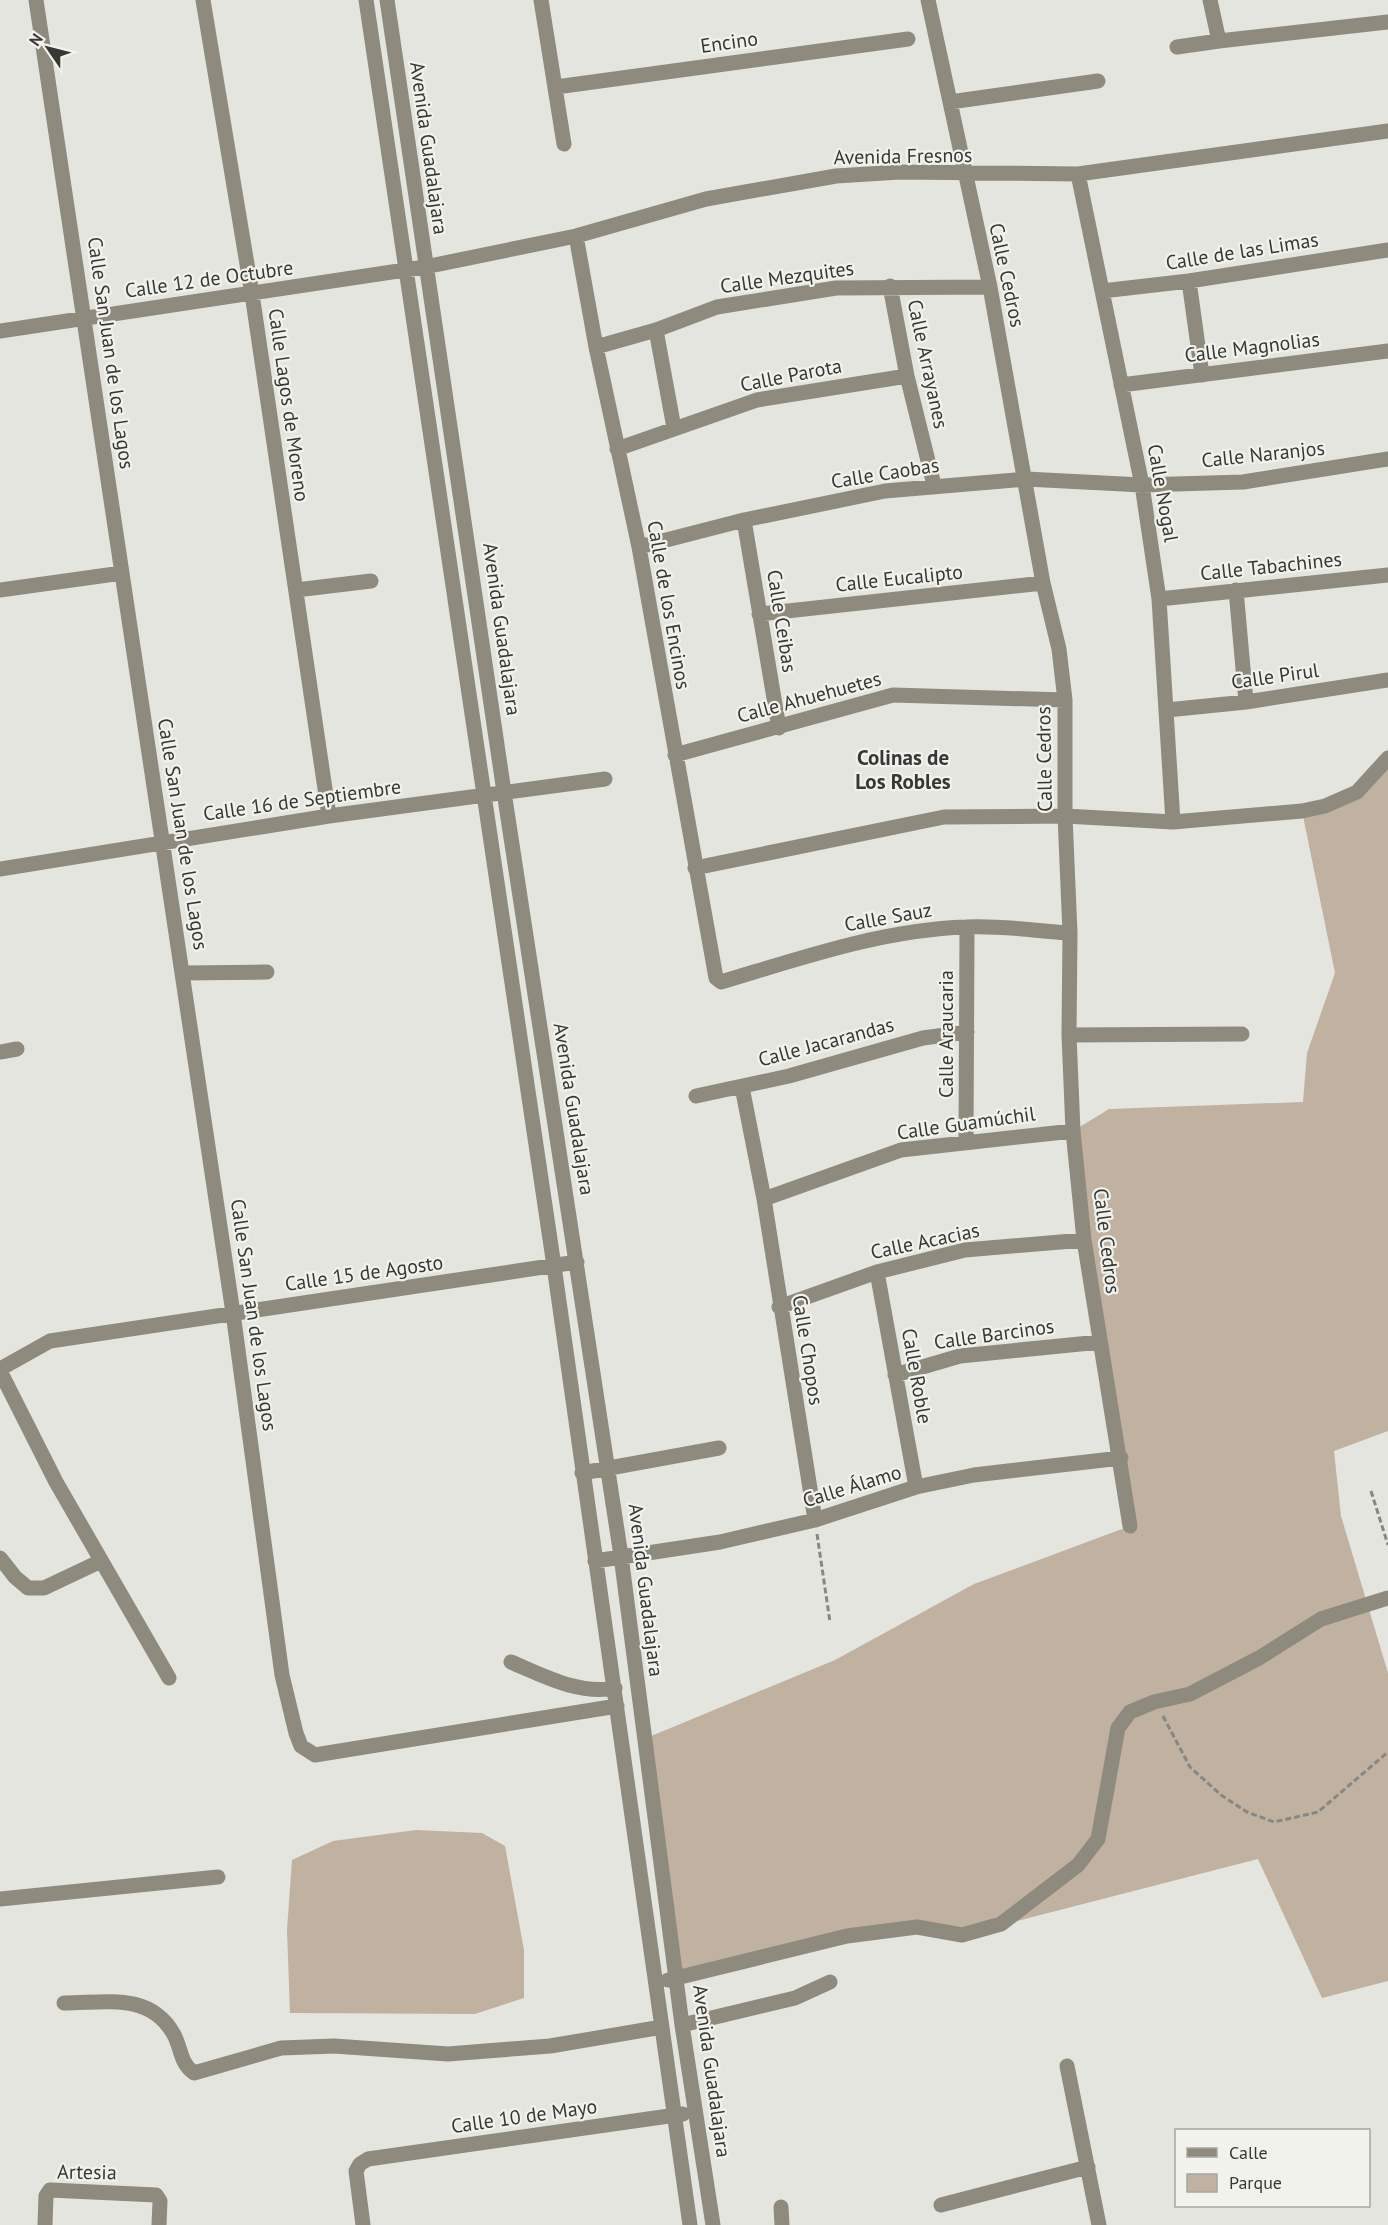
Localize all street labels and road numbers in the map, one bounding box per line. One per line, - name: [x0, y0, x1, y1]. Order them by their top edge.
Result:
- street label: Encino: [699, 25, 759, 59]
- street label: Avenida Guadalajara: [404, 60, 454, 236]
- street label: Avenida Fresnos: [833, 142, 973, 170]
- street label: Calle Cedros: [983, 221, 1031, 329]
- street label: Calle de las Limas: [1164, 226, 1320, 276]
- street label: Calle San Juan de los Lagos: [82, 235, 140, 471]
- street label: Calle 12 de Octubre: [123, 254, 295, 304]
- street label: Calle Mezquites: [719, 255, 855, 299]
- street label: Calle Arrayanes: [902, 297, 954, 431]
- street label: Calle Lagos de Moreno: [263, 307, 315, 503]
- street label: Calle Magnolias: [1183, 326, 1321, 368]
- street label: Calle Parota: [738, 352, 844, 398]
- street label: Calle Naranjos: [1200, 435, 1326, 473]
- street label: Calle Nogal: [1142, 442, 1184, 544]
- street label: Calle Caobas: [829, 452, 941, 494]
- street label: Calle de los Encinos: [641, 519, 697, 691]
- street label: Avenida Guadalajara: [477, 541, 527, 717]
- street label: Calle Tabachines: [1199, 546, 1343, 586]
- street label: Calle Eucalipto: [834, 558, 964, 598]
- street label: Calle Ceibas: [761, 568, 803, 674]
- street label: Calle Pirul: [1230, 657, 1321, 695]
- street label: Calle Ahuehuetes: [734, 665, 884, 729]
- street label: Calle Cedros: [1030, 706, 1058, 812]
- street label: Calle San Juan de los Lagos: [152, 716, 214, 952]
- street label: Calle 16 de Septiembre: [201, 773, 403, 827]
- street label: Calle Sauz: [842, 897, 934, 937]
- street label: Calle Araucaria: [933, 970, 959, 1098]
- street label: Calle Jacarandas: [755, 1011, 897, 1073]
- street label: Avenida Guadalajara: [548, 1021, 600, 1197]
- street label: Calle Guamúchil: [895, 1100, 1037, 1146]
- street label: Calle Cedros: [1088, 1187, 1126, 1295]
- street label: Calle San Juan de los Lagos: [225, 1197, 283, 1433]
- street label: Calle Acacias: [868, 1217, 982, 1265]
- street label: Calle 15 de Agosto: [283, 1249, 445, 1297]
- street label: Calle Chopos: [786, 1293, 830, 1407]
- street label: Calle Barcinos: [932, 1313, 1056, 1355]
- street label: Calle Roble: [896, 1326, 938, 1426]
- street label: Calle Álamo: [799, 1459, 905, 1513]
- street label: Avenida Guadalajara: [622, 1502, 670, 1678]
- street label: Avenida Guadalajara: [687, 1983, 737, 2159]
- street label: Calle 10 de Mayo: [449, 2093, 599, 2139]
- street label: Artesia: [57, 2158, 117, 2186]

